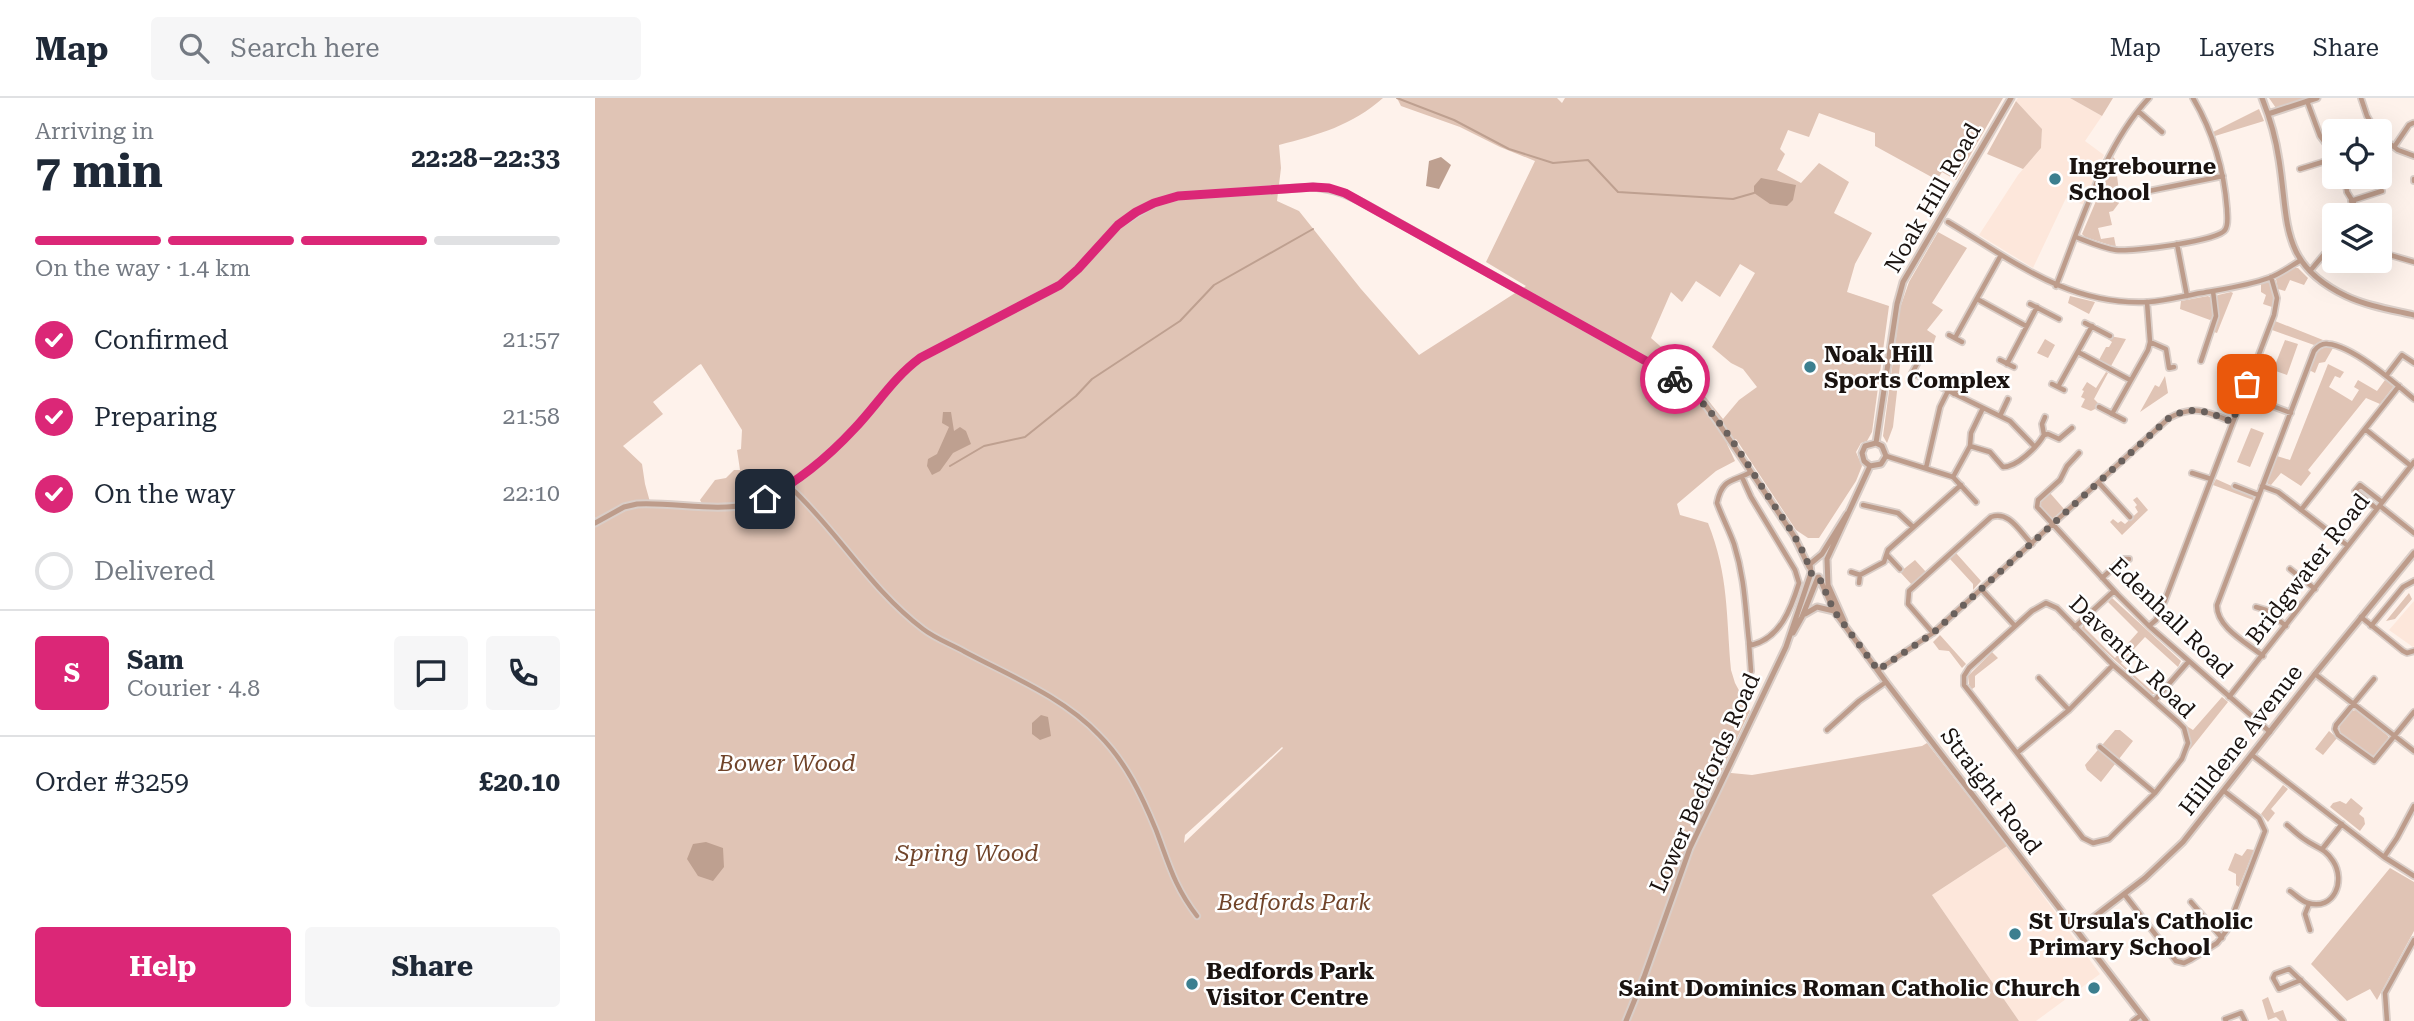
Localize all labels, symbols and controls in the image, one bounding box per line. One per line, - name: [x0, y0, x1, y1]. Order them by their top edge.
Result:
- search box: [151, 17, 641, 80]
- text: Map: [35, 29, 109, 68]
- icon: search: [175, 29, 213, 67]
- text: Search here: [231, 33, 380, 63]
- text: Map: [2110, 34, 2161, 62]
- text: Layers: [2199, 34, 2275, 62]
- text: Share: [2313, 34, 2379, 62]
- text: Arriving in: [35, 118, 154, 145]
- street label: Noak Hill Road: [1879, 118, 1987, 277]
- map controls: [2322, 119, 2392, 273]
- button: locate: [2322, 119, 2392, 189]
- text: 22:28–22:33: [411, 143, 560, 173]
- text: 7 min: [35, 144, 163, 198]
- place label: Ingrebourne School: [2069, 153, 2216, 206]
- marker: Ingrebourne School: [2047, 171, 2063, 187]
- button: layers: [2322, 203, 2392, 273]
- text: On the way · 1.4 km: [35, 255, 250, 282]
- icon: check: [35, 321, 73, 359]
- text: Confirmed: [94, 325, 229, 355]
- text: 21:57: [503, 326, 560, 353]
- place label: Noak Hill Sports Complex: [1824, 341, 2010, 394]
- courier: [1640, 344, 1710, 414]
- pin: [2217, 354, 2277, 414]
- marker: Noak Hill Sports Complex: [1802, 359, 1818, 375]
- icon: bike: [1656, 360, 1694, 398]
- icon: bag: [2228, 365, 2266, 403]
- icon: check: [35, 398, 73, 436]
- text: Preparing: [94, 402, 217, 432]
- text: 21:58: [503, 403, 560, 430]
- pin: [735, 469, 795, 529]
- icon: check: [35, 475, 73, 513]
- text: On the way: [94, 479, 235, 509]
- text: 22:10: [503, 480, 560, 507]
- icon: home: [746, 480, 784, 518]
- street label: Bridgwater Road: [2241, 488, 2375, 650]
- street label: Edenhall Road: [2104, 553, 2238, 684]
- text: Delivered: [94, 556, 215, 586]
- street label: Daventry Road: [2063, 590, 2201, 724]
- button: chat: [394, 636, 468, 710]
- button: phone: [486, 636, 560, 710]
- text: Sam: [127, 645, 184, 675]
- text: S: [64, 658, 80, 688]
- street label: Hilldene Avenue: [2174, 659, 2308, 821]
- street label: Lower Bedfords Road: [1644, 669, 1766, 897]
- text: Courier · 4.8: [127, 675, 260, 702]
- street label: Straight Road: [1935, 723, 2047, 859]
- park label: Bower Wood: [717, 750, 856, 777]
- text: Order #3259: [35, 767, 189, 797]
- text: £20.10: [479, 767, 560, 797]
- park label: Spring Wood: [894, 840, 1039, 867]
- park label: Bedfords Park: [1216, 889, 1371, 916]
- place label: St Ursula's Catholic Primary School: [2029, 908, 2253, 961]
- marker: St Ursula's Catholic Primary School: [2007, 926, 2023, 942]
- button: Help: [35, 927, 291, 1007]
- button: Share: [305, 927, 560, 1007]
- place label: Bedfords Park Visitor Centre: [1206, 958, 1375, 1011]
- place label: Saint Dominics Roman Catholic Church: [1619, 975, 2081, 1002]
- marker: Bedfords Park Visitor Centre: [1184, 976, 1200, 992]
- marker: Saint Dominics Roman Catholic Church: [2086, 980, 2102, 996]

